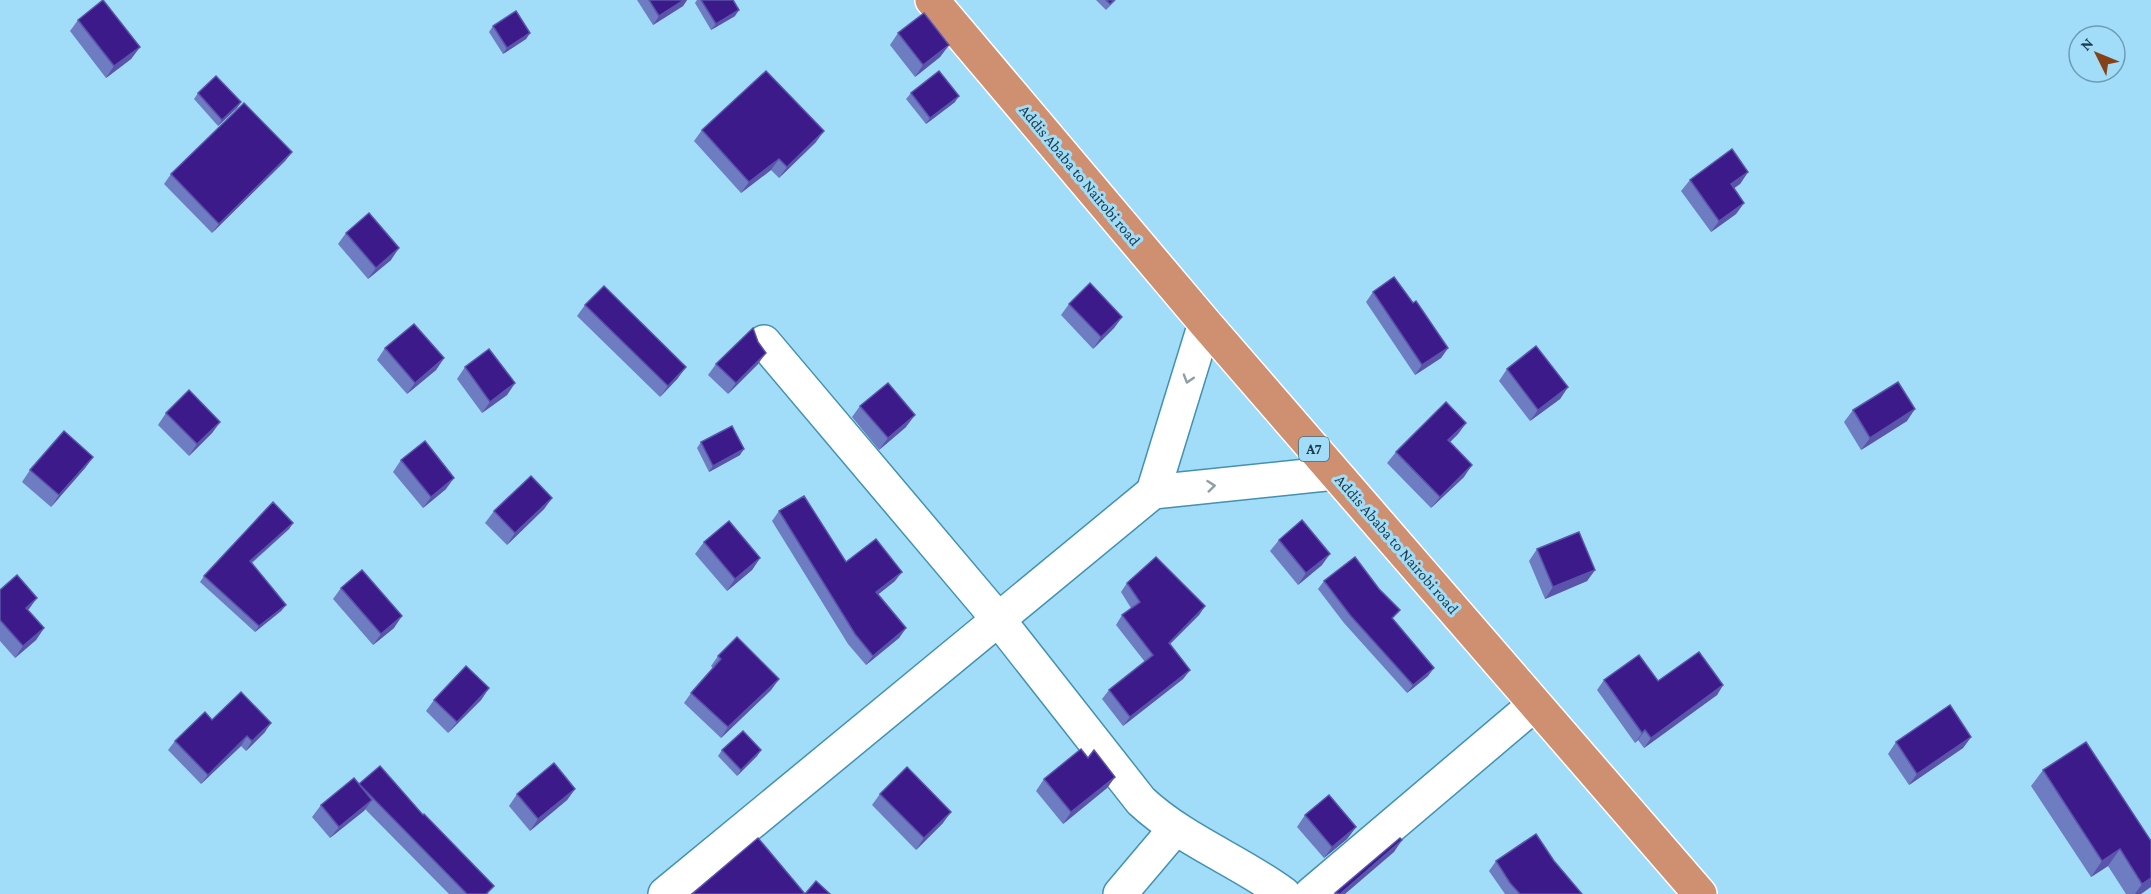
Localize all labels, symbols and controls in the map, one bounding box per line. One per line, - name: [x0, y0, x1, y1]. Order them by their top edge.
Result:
- north arrow: [2067, 24, 2127, 84]
- text: N: [2076, 34, 2096, 54]
- street label: Addis Ababa to Nairobi road: [1016, 101, 1144, 249]
- one-way arrow: [1182, 373, 1195, 384]
- road number: A7: [1299, 437, 1329, 461]
- street label: Addis Ababa to Nairobi road: [1332, 471, 1462, 617]
- one-way arrow: [1207, 480, 1216, 493]

